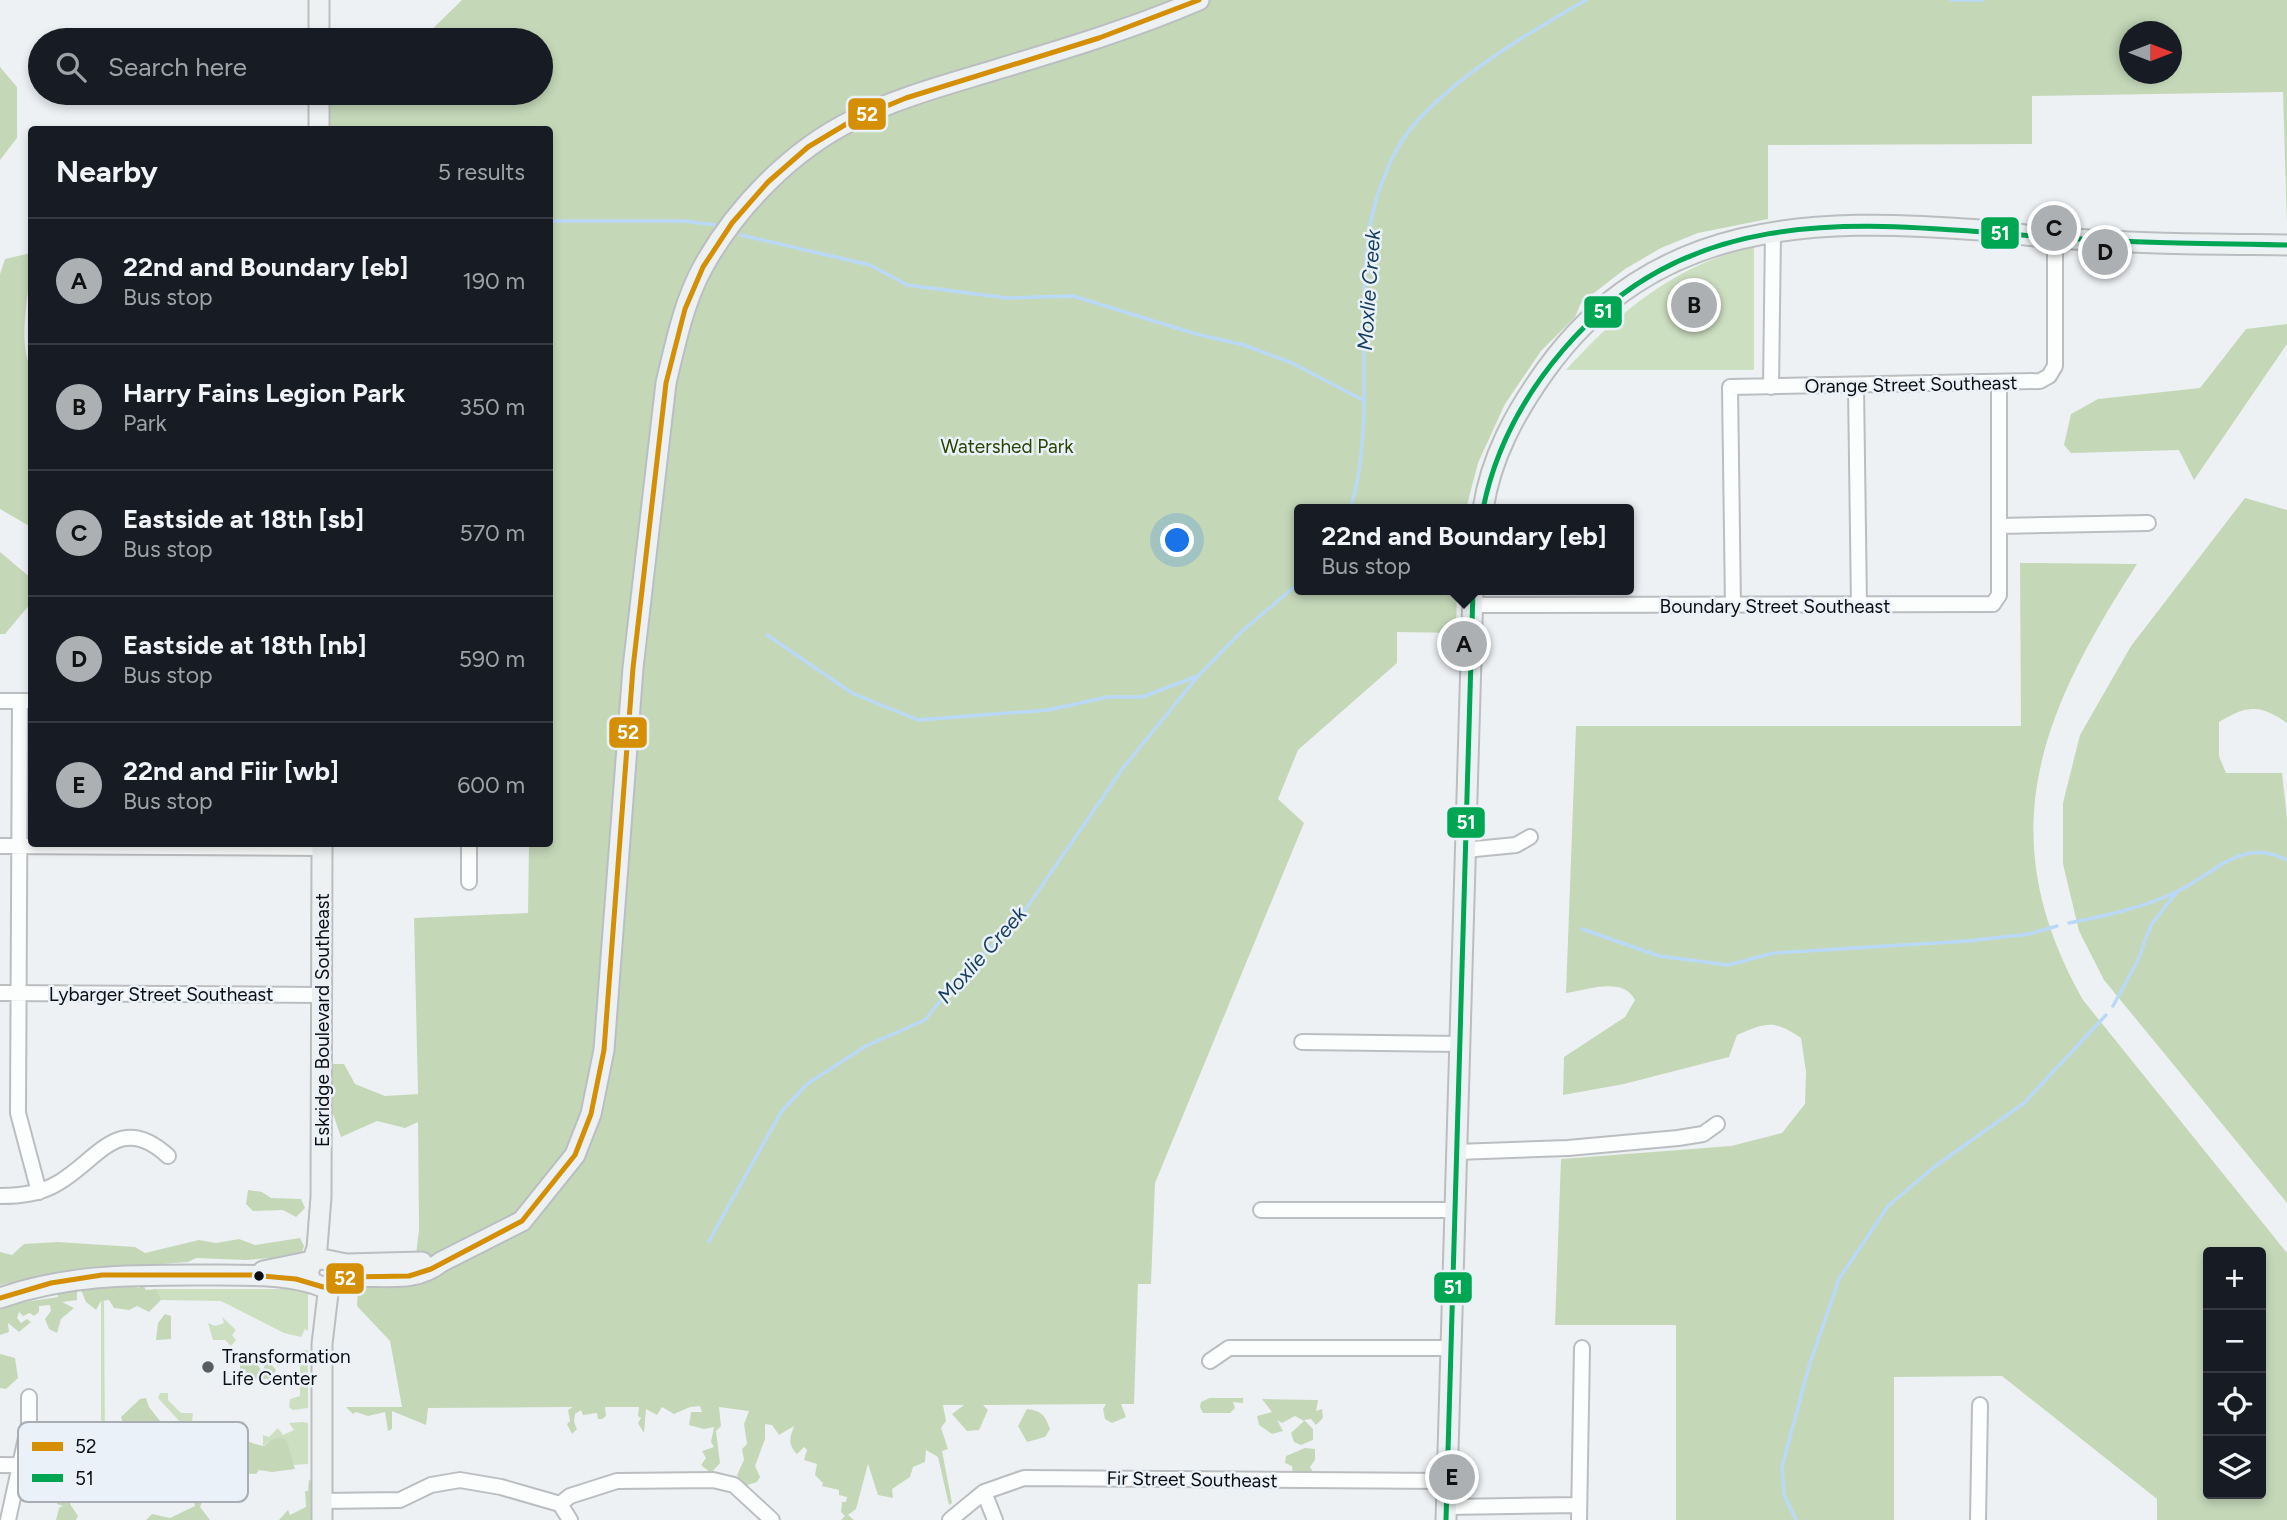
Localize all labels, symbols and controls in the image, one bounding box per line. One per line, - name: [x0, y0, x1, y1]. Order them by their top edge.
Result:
- north arrow: [2119, 21, 2182, 84]
- search box: [28, 28, 553, 105]
- icon: search: [52, 48, 90, 86]
- text: Search here: [108, 51, 247, 83]
- line badge: 52: [847, 97, 887, 131]
- text: 52: [856, 103, 878, 126]
- text: Nearby: [56, 153, 158, 190]
- text: 5 results: [438, 158, 525, 186]
- pin: C: [2031, 202, 2077, 254]
- line badge: 51: [1980, 216, 2020, 250]
- text: 51: [1990, 222, 2010, 245]
- pin: D: [2082, 226, 2128, 278]
- water label: Moxlie Creek: [1352, 228, 1385, 351]
- text: 22nd and Boundary [eb]: [123, 251, 409, 283]
- text: A: [71, 267, 87, 295]
- text: 190 m: [462, 267, 525, 295]
- pin: B: [1671, 279, 1717, 331]
- text: Bus stop: [123, 283, 213, 311]
- line badge: 51: [1583, 295, 1623, 329]
- text: 51: [1593, 300, 1613, 323]
- street label: Orange Street Southeast: [1804, 371, 2018, 398]
- text: Harry Fains Legion Park: [123, 377, 405, 409]
- text: B: [72, 393, 86, 421]
- text: 350 m: [459, 393, 525, 421]
- text: Park: [123, 409, 167, 437]
- park label: Watershed Park: [941, 435, 1074, 458]
- text: Eastside at 18th [sb]: [123, 503, 364, 535]
- popup: [1294, 504, 1634, 595]
- text: C: [71, 519, 87, 547]
- text: 570 m: [459, 519, 525, 547]
- text: 22nd and Boundary [eb]: [1321, 520, 1607, 552]
- your location: [1160, 523, 1194, 557]
- text: Bus stop: [123, 535, 213, 563]
- text: Bus stop: [1321, 552, 1411, 580]
- street label: Boundary Street Southeast: [1660, 595, 1890, 618]
- pin: A: [1441, 618, 1487, 670]
- text: Eastside at 18th [nb]: [123, 629, 367, 661]
- text: D: [71, 645, 87, 673]
- text: 590 m: [459, 645, 525, 673]
- text: Bus stop: [123, 661, 213, 689]
- line badge: 52: [608, 716, 648, 749]
- text: 52: [617, 721, 639, 744]
- text: 22nd and Fiir [wb]: [123, 755, 339, 787]
- text: E: [72, 771, 86, 799]
- text: 600 m: [457, 771, 525, 799]
- text: Bus stop: [123, 787, 213, 815]
- line badge: 51: [1446, 806, 1486, 839]
- text: 51: [1456, 811, 1476, 834]
- street label: Eskridge Boulevard Southeast: [311, 893, 334, 1147]
- water label: Moxlie Creek: [932, 901, 1032, 1008]
- street label: Lybarger Street Southeast: [49, 983, 273, 1006]
- map controls: [2203, 1247, 2266, 1499]
- button: +: [2203, 1247, 2266, 1310]
- line badge: 52: [325, 1262, 365, 1295]
- text: 52: [334, 1267, 356, 1290]
- unlabelled marker: [252, 1269, 266, 1283]
- line badge: 51: [1433, 1271, 1473, 1304]
- text: 51: [1443, 1276, 1463, 1299]
- button: −: [2203, 1310, 2266, 1373]
- place label: Transformation Life Center: [222, 1345, 351, 1390]
- marker: Transformation Life Center: [200, 1359, 216, 1375]
- button: locate: [2203, 1373, 2266, 1436]
- legend: [18, 1422, 248, 1502]
- text: 52: [75, 1435, 97, 1458]
- button: layers: [2203, 1436, 2266, 1499]
- pin: E: [1429, 1451, 1475, 1503]
- text: 51: [75, 1467, 94, 1490]
- street label: Fir Street Southeast: [1106, 1467, 1278, 1492]

